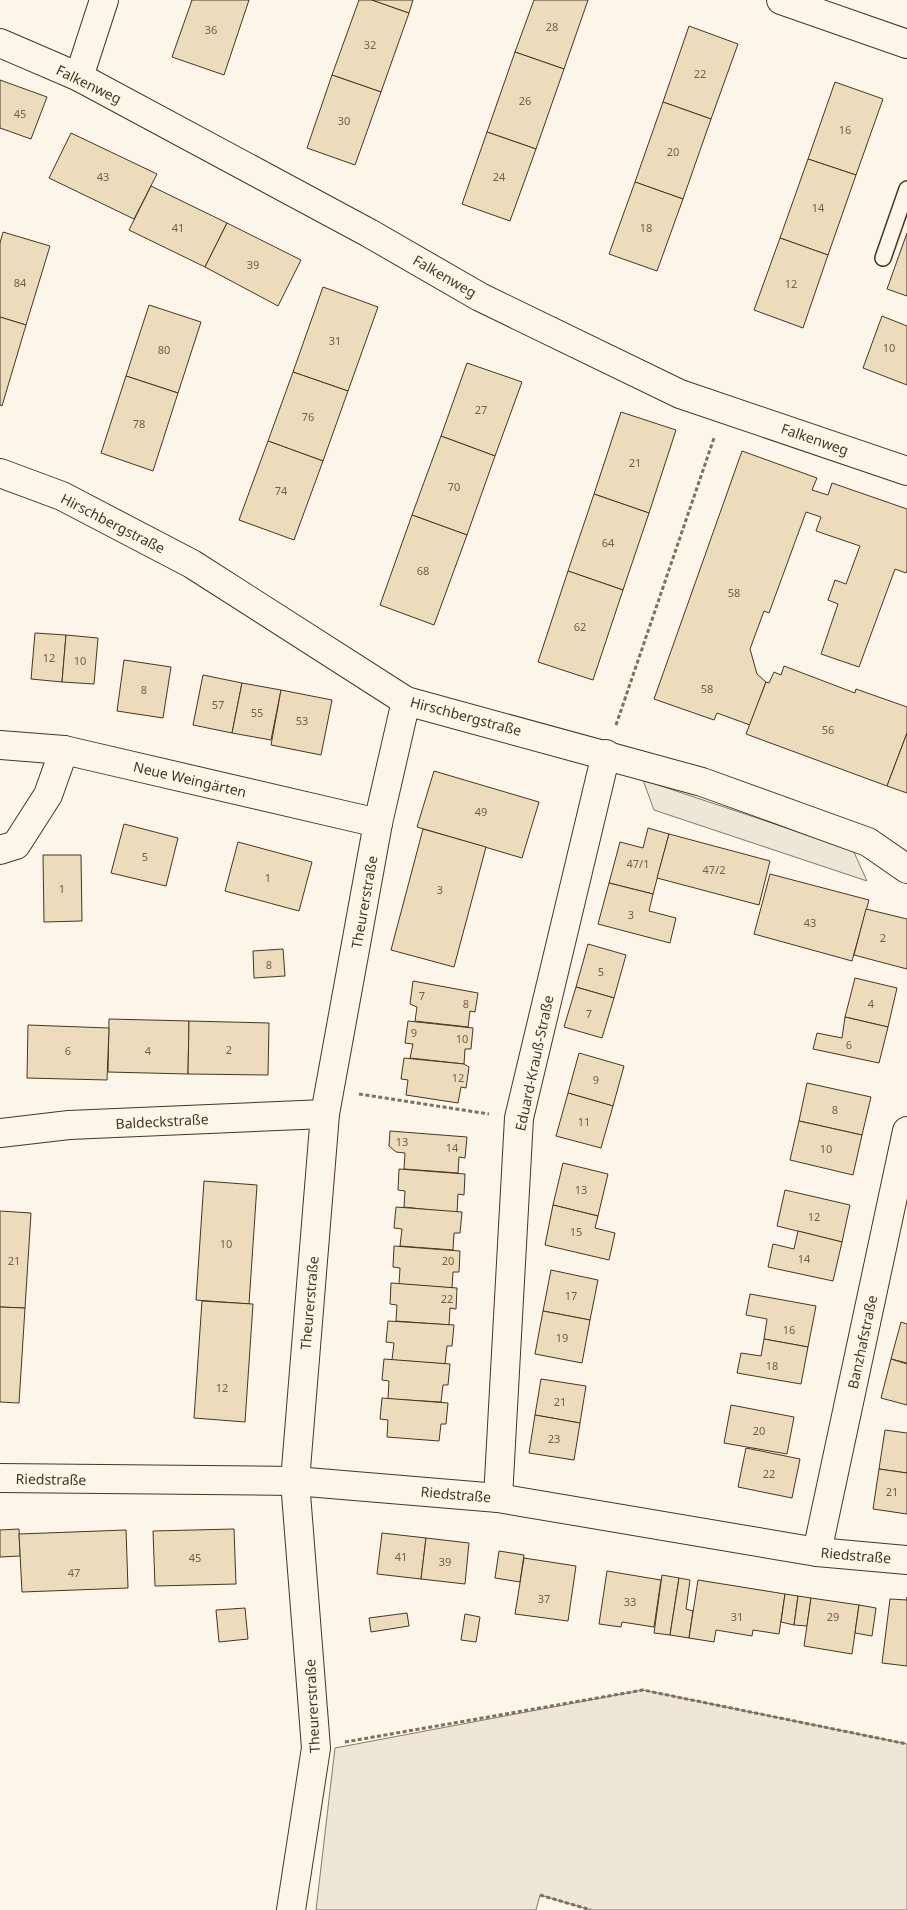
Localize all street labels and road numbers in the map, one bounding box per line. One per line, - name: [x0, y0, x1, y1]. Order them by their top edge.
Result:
- street label: Falkenweg: [53, 60, 125, 108]
- street label: Falkenweg: [410, 250, 480, 302]
- street label: Falkenweg: [779, 419, 851, 459]
- street label: Hirschbergstraße: [58, 489, 168, 557]
- street label: Hirschbergstraße: [408, 692, 524, 740]
- street label: Neue Weingärten: [132, 757, 248, 801]
- street label: Theurerstraße: [346, 854, 382, 950]
- street label: Eduard-Krauß-Straße: [510, 993, 558, 1133]
- street label: Baldeckstraße: [115, 1109, 209, 1133]
- street label: Theurerstraße: [295, 1255, 323, 1351]
- street label: Banzhafstraße: [843, 1293, 881, 1391]
- street label: Riedstraße: [16, 1469, 87, 1489]
- street label: Riedstraße: [420, 1481, 492, 1507]
- street label: Riedstraße: [820, 1542, 892, 1568]
- street label: Theurerstraße: [300, 1658, 324, 1753]

